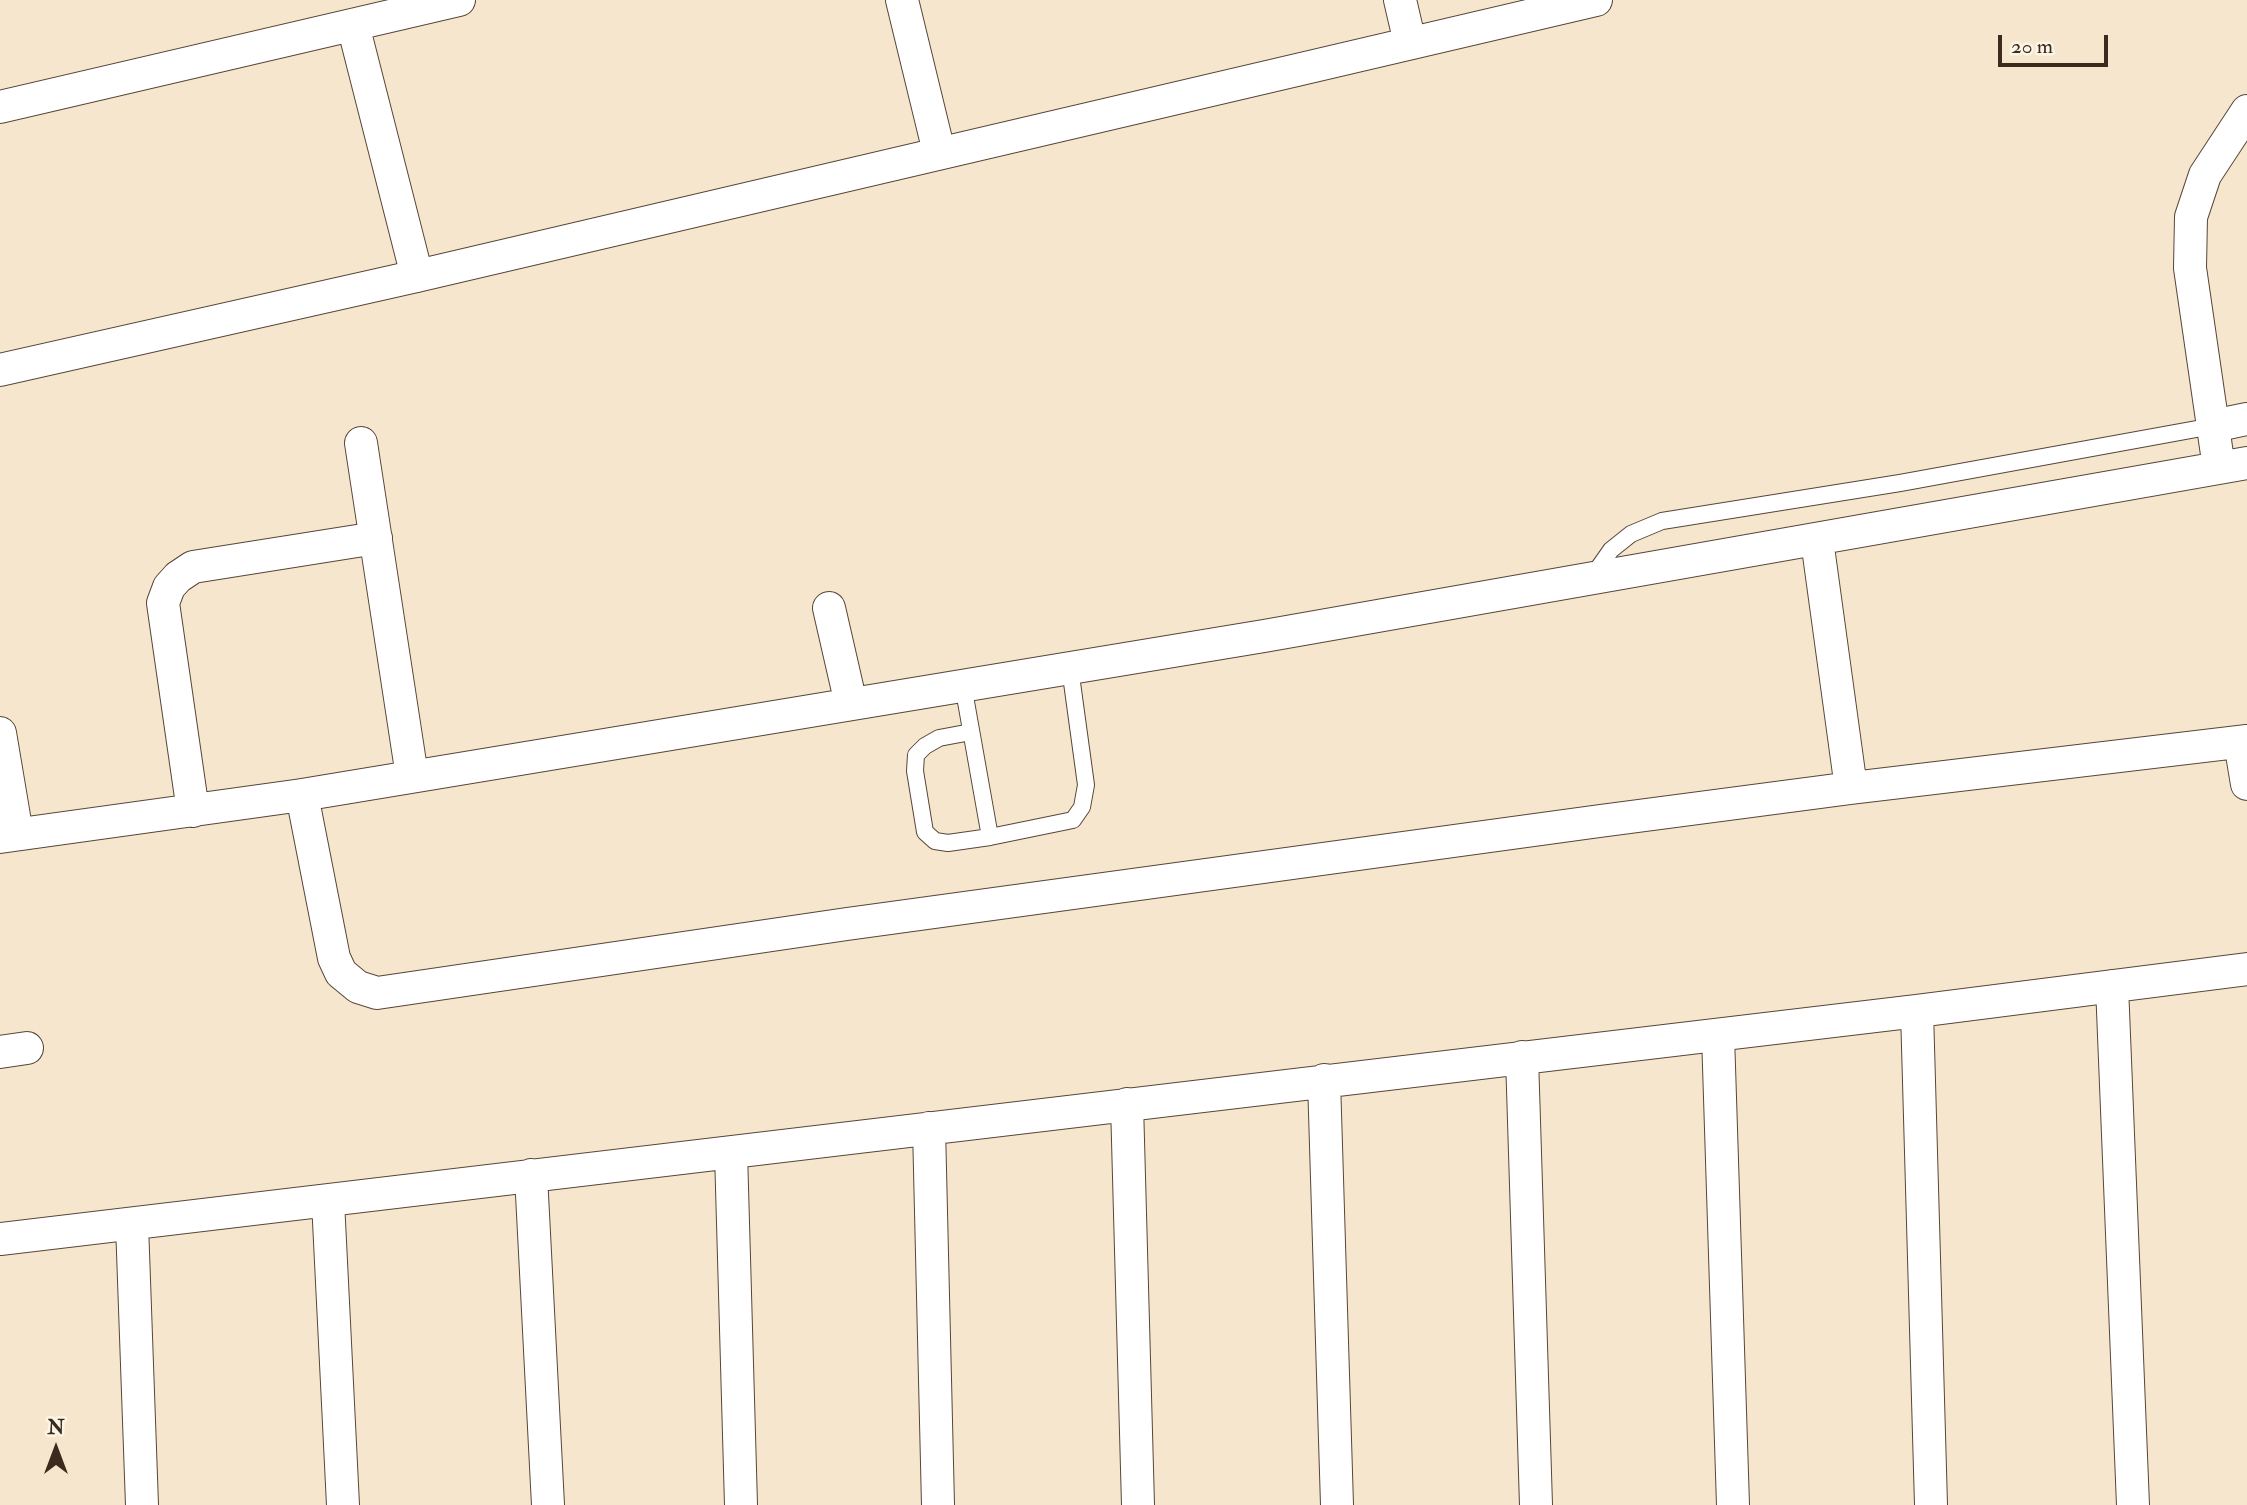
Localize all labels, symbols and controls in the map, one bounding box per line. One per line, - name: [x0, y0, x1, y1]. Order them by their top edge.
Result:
- scale bar: [2002, 21, 2112, 65]
- text: 20 m: [2011, 33, 2053, 60]
- north arrow: [21, 1414, 91, 1484]
- text: N: [47, 1416, 65, 1440]

